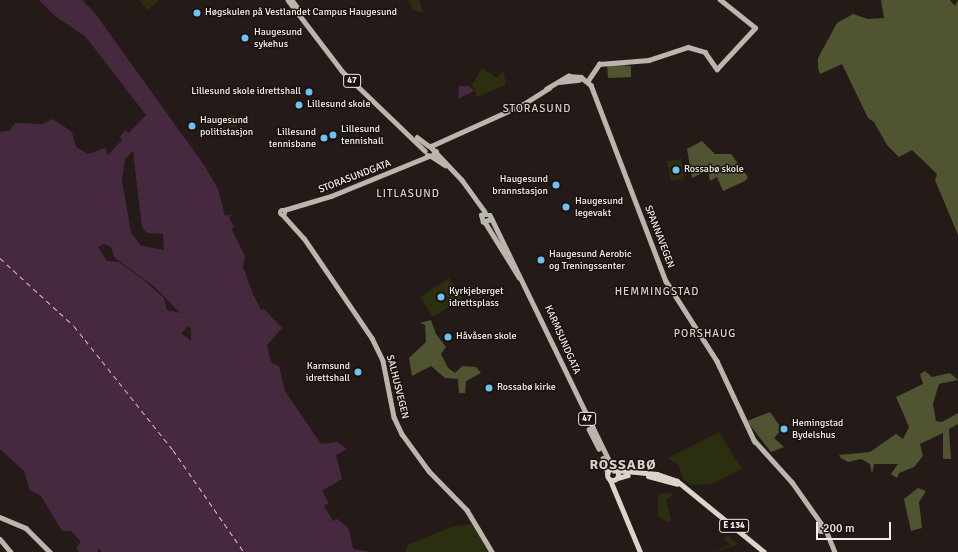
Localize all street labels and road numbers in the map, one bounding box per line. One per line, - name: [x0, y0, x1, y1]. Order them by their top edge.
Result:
- road number: 47: [343, 74, 361, 88]
- street label: STORASUNDGATA: [317, 158, 393, 196]
- street label: SPANNAVEGEN: [642, 204, 676, 270]
- street label: KARMSUNDGATA: [541, 304, 583, 376]
- street label: SALHUSVEGEN: [383, 354, 411, 420]
- road number: 47: [578, 412, 596, 426]
- road number: E 134: [719, 519, 749, 533]

